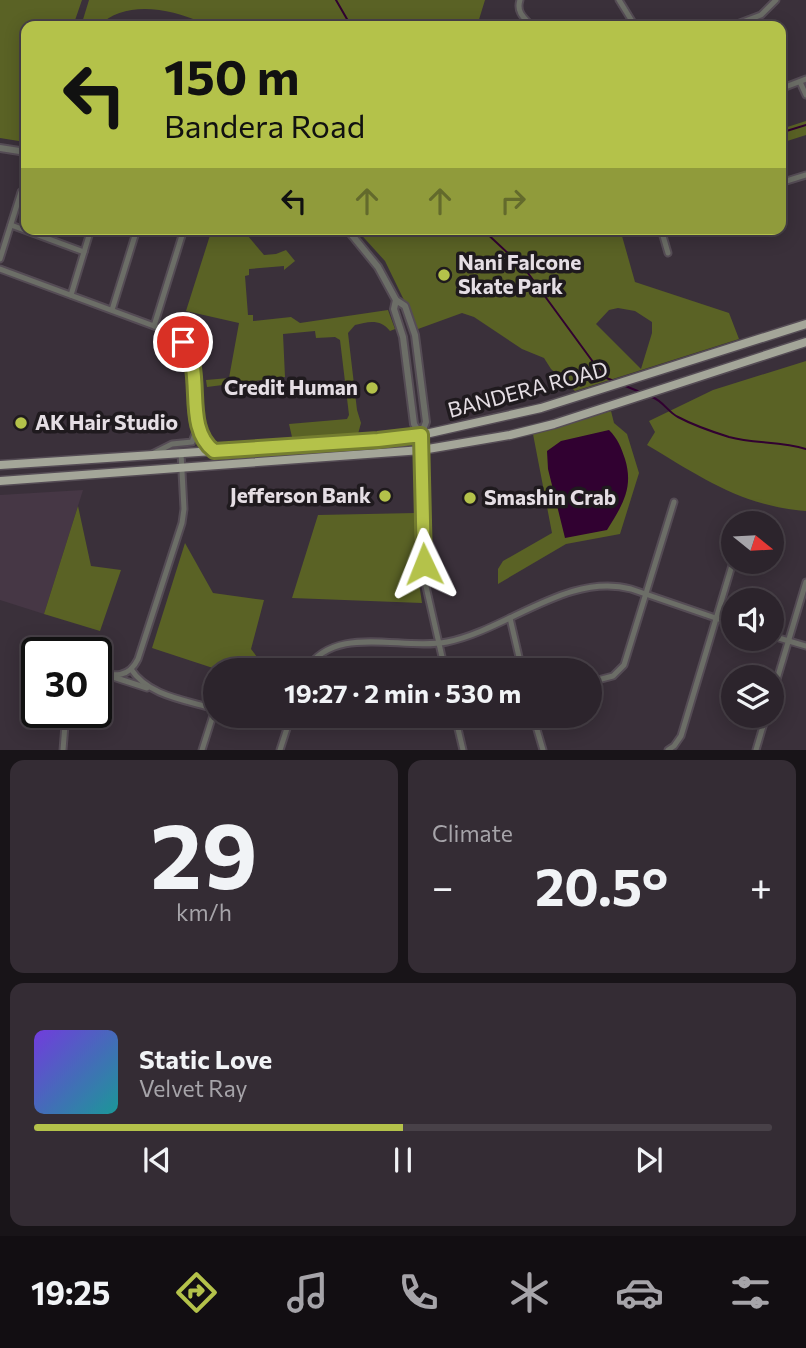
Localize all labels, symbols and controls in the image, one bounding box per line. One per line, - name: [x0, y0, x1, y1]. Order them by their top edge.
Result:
- text: 150 m: [164, 45, 299, 105]
- icon: left: [49, 49, 140, 140]
- text: Bandera Road: [164, 105, 365, 145]
- icon: left: [275, 182, 313, 220]
- icon: ahead: [348, 182, 386, 220]
- icon: ahead: [421, 182, 459, 220]
- icon: right: [494, 182, 532, 220]
- place label: Nani Falcone Skate Park: [458, 249, 581, 298]
- marker: Nani Falcone Skate Park: [436, 267, 452, 283]
- pin: [153, 312, 213, 372]
- icon: arrive: [164, 323, 202, 361]
- street label: BANDERA ROAD: [445, 355, 610, 422]
- place label: Credit Human: [224, 374, 358, 399]
- marker: Credit Human: [364, 380, 380, 396]
- place label: AK Hair Studio: [35, 409, 178, 434]
- marker: AK Hair Studio: [13, 415, 29, 431]
- place label: Jefferson Bank: [230, 482, 371, 507]
- place label: Smashin Crab: [484, 484, 616, 509]
- marker: Jefferson Bank: [377, 488, 393, 504]
- marker: Smashin Crab: [462, 490, 478, 506]
- north arrow: [721, 511, 784, 574]
- map controls: [721, 511, 784, 728]
- position arrow: [387, 527, 461, 601]
- button: sound: [721, 588, 784, 651]
- speed limit sign: 30: [21, 637, 112, 728]
- button: layers: [721, 665, 784, 728]
- text: 19:27 · 2 min · 530 m: [284, 677, 521, 708]
- text: 29: [150, 796, 258, 908]
- text: Climate: [432, 819, 513, 847]
- text: 20.5°: [535, 853, 668, 917]
- text: −: [432, 862, 454, 909]
- text: +: [750, 862, 772, 909]
- text: km/h: [176, 898, 232, 926]
- text: Static Love: [139, 1043, 272, 1074]
- text: Velvet Ray: [139, 1074, 247, 1102]
- icon: previous: [138, 1141, 176, 1179]
- icon: pause: [384, 1141, 422, 1179]
- icon: next: [630, 1141, 668, 1179]
- icon: directions: [172, 1268, 221, 1317]
- icon: music: [283, 1268, 332, 1317]
- icon: phone: [394, 1268, 443, 1317]
- icon: climate: [505, 1268, 554, 1317]
- icon: car: [615, 1268, 664, 1317]
- icon: filters: [726, 1268, 775, 1317]
- text: 19:25: [31, 1272, 110, 1312]

